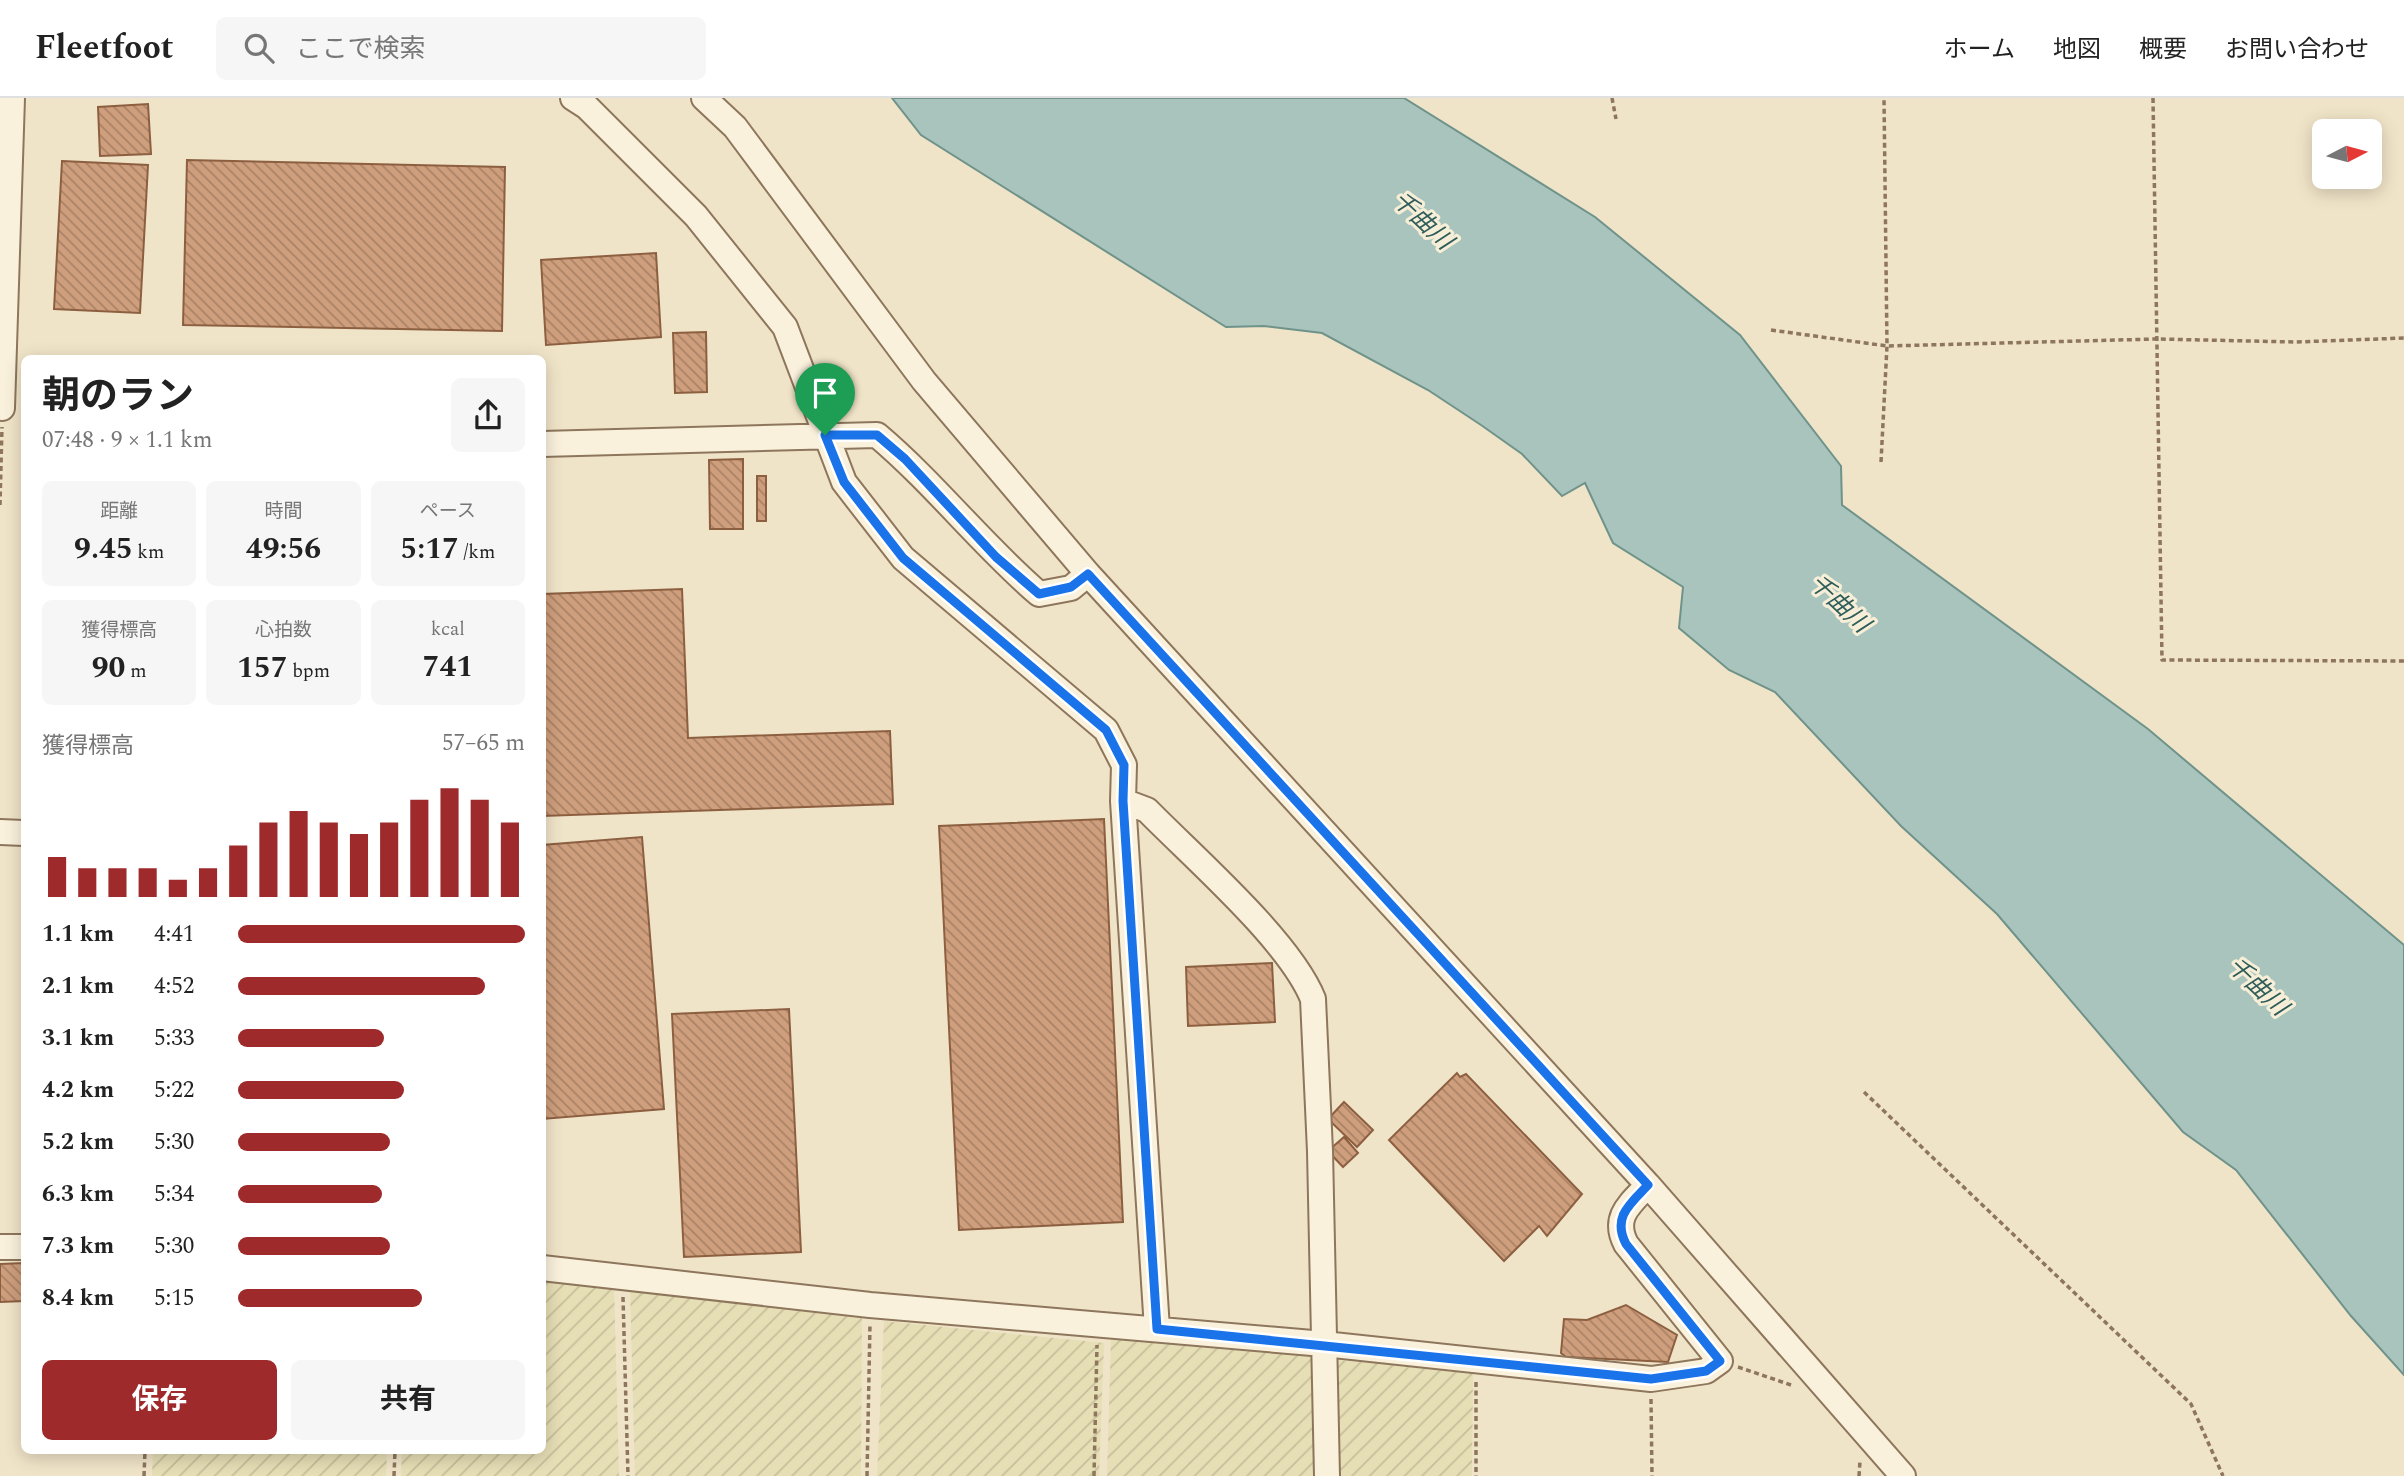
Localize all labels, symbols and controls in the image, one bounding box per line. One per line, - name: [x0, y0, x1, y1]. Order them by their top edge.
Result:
- search box: [216, 17, 706, 80]
- text: Fleetfoot: [35, 23, 174, 73]
- icon: search: [240, 29, 278, 67]
- text: ここで検索: [296, 29, 426, 69]
- text: ホーム: [1944, 32, 2015, 68]
- text: 地図: [2053, 32, 2101, 68]
- text: 概要: [2139, 32, 2187, 68]
- text: お問い合わせ: [2225, 32, 2369, 68]
- north arrow: [2312, 119, 2382, 189]
- map controls: [2312, 119, 2382, 189]
- water label: 千曲川: [1383, 183, 1463, 261]
- pin: [795, 363, 855, 435]
- text: 朝のラン: [42, 368, 194, 426]
- icon: arrive: [806, 374, 844, 412]
- button: share: [451, 378, 525, 452]
- text: 07:48 · 9 × 1.1 km: [42, 423, 213, 458]
- text: 距離: [100, 497, 138, 526]
- text: 時間: [264, 497, 303, 526]
- text: ペース: [420, 497, 476, 526]
- text: 9.45: [74, 526, 133, 572]
- text: 49:56: [246, 526, 321, 572]
- text: 5:17: [400, 526, 459, 572]
- text: km: [133, 538, 164, 567]
- text: /km: [459, 538, 495, 567]
- water label: 千曲川: [1800, 566, 1880, 644]
- text: kcal: [431, 615, 465, 644]
- text: 獲得標高: [81, 616, 157, 645]
- text: 心拍数: [255, 616, 312, 645]
- text: 741: [423, 644, 473, 690]
- text: 90: [92, 645, 125, 691]
- text: 157: [237, 645, 287, 691]
- text: m: [125, 657, 147, 686]
- text: bpm: [287, 657, 330, 686]
- text: 57–65 m: [442, 726, 525, 761]
- text: 獲得標高: [42, 729, 134, 764]
- text: 1.1 km: [42, 917, 114, 952]
- text: 4:41: [154, 917, 194, 952]
- water label: 千曲川: [2218, 949, 2298, 1027]
- text: 2.1 km: [42, 969, 114, 1004]
- text: 4:52: [154, 969, 194, 1004]
- text: 3.1 km: [42, 1021, 114, 1056]
- text: 5:33: [154, 1021, 194, 1056]
- text: 4.2 km: [42, 1073, 114, 1108]
- text: 5:22: [154, 1073, 194, 1108]
- text: 5.2 km: [42, 1125, 114, 1160]
- text: 5:30: [154, 1125, 194, 1160]
- text: 6.3 km: [42, 1177, 114, 1212]
- text: 5:34: [154, 1177, 194, 1212]
- text: 7.3 km: [42, 1229, 114, 1264]
- text: 5:30: [154, 1229, 194, 1264]
- text: 8.4 km: [42, 1281, 114, 1316]
- text: 5:15: [154, 1281, 194, 1316]
- button: 保存: [42, 1360, 277, 1440]
- button: 共有: [291, 1360, 525, 1440]

